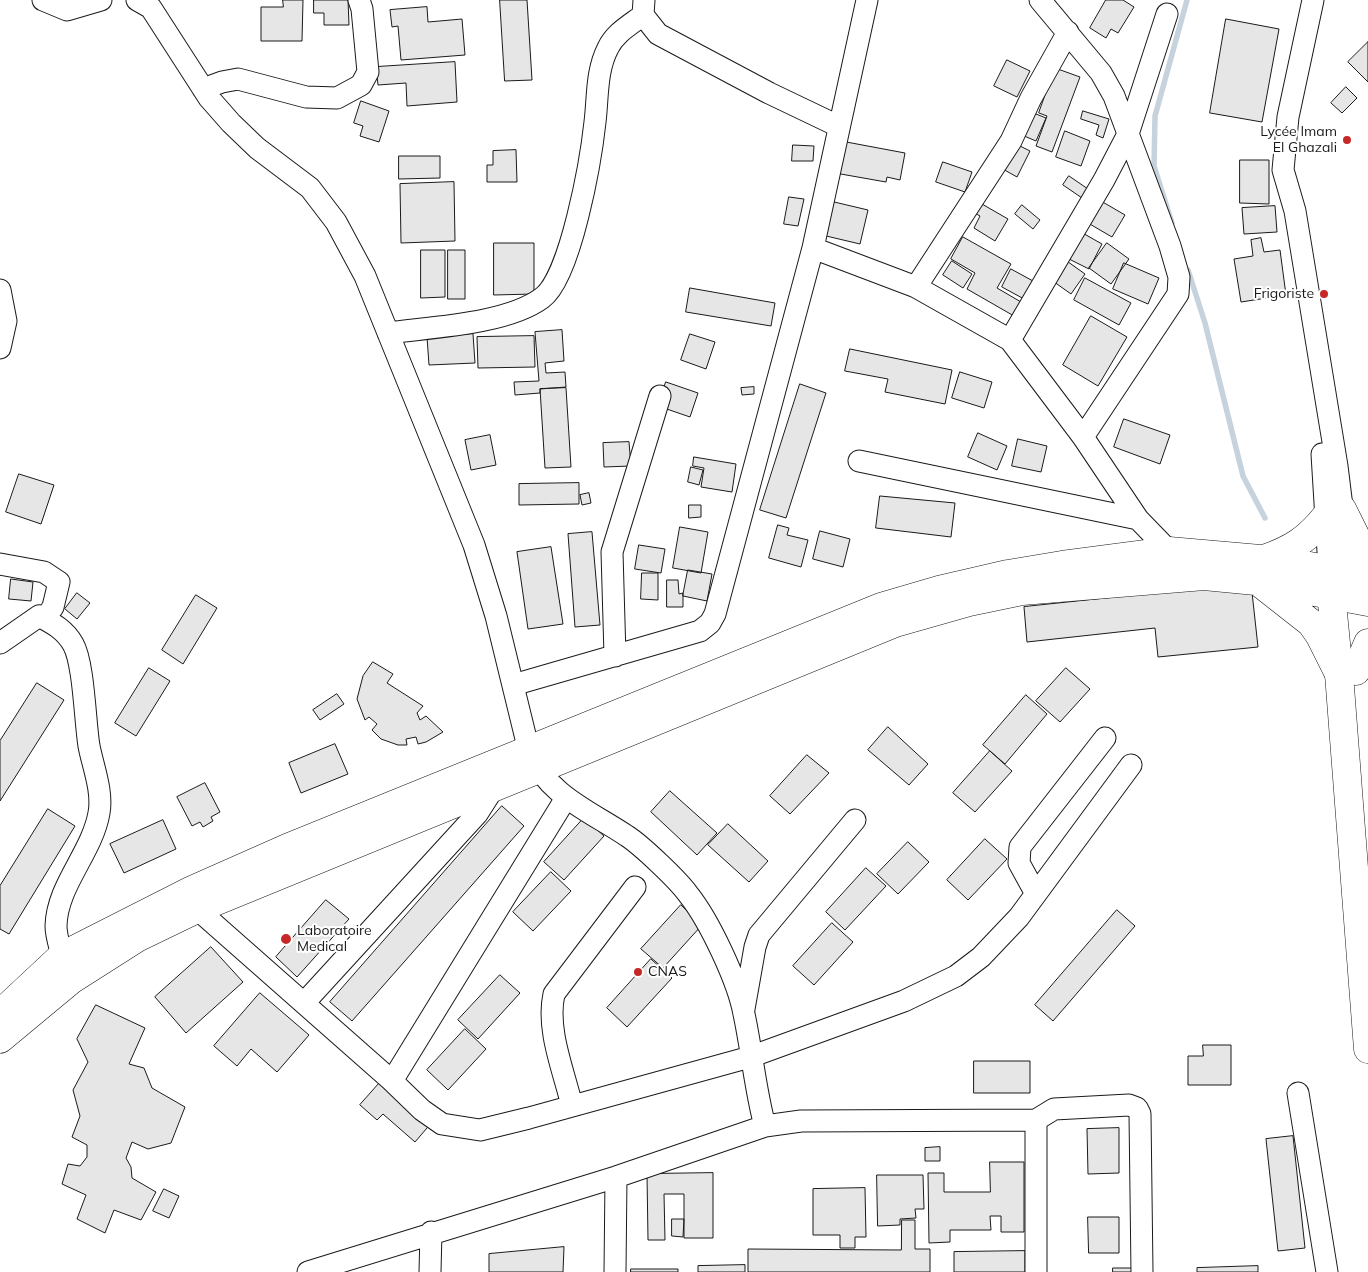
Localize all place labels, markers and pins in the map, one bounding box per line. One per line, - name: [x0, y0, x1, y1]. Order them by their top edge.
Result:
- place label: Lycée Imam El Ghazali: [1260, 124, 1337, 156]
- marker: Lycée Imam El Ghazali: [1341, 134, 1353, 146]
- place label: Frigoriste: [1254, 286, 1314, 302]
- marker: Frigoriste: [1318, 288, 1330, 300]
- place label: Laboratoire Medical: [297, 923, 372, 956]
- marker: Laboratoire Medical: [279, 932, 293, 946]
- place label: CNAS: [648, 964, 687, 980]
- marker: CNAS: [632, 966, 644, 978]

